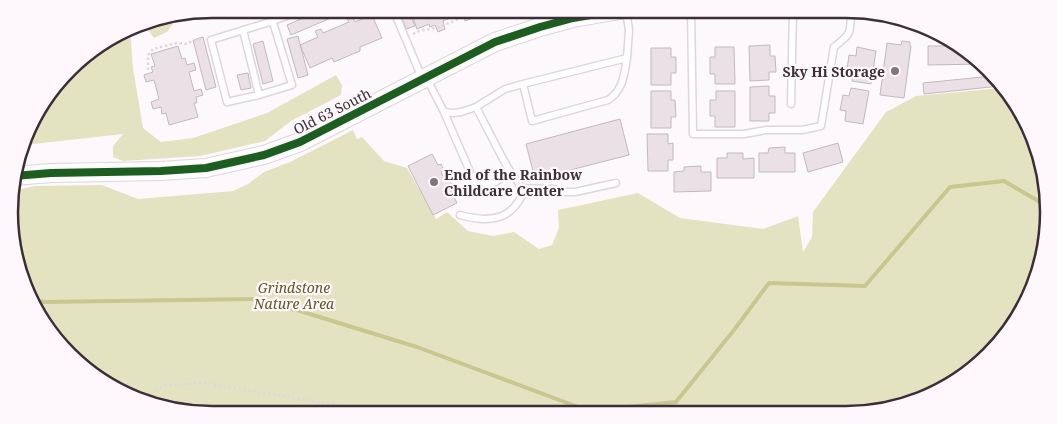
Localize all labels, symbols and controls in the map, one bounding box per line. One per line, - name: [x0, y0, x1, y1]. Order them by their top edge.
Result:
- place label: Sky Hi Storage: [783, 62, 885, 81]
- marker: Sky Hi Storage: [889, 65, 901, 77]
- street label: Old 63 South: [290, 83, 374, 139]
- place label: End of the Rainbow Childcare Center: [444, 165, 582, 200]
- marker: End of the Rainbow Childcare Center: [428, 176, 440, 188]
- park label: Grindstone Nature Area: [253, 278, 335, 313]

